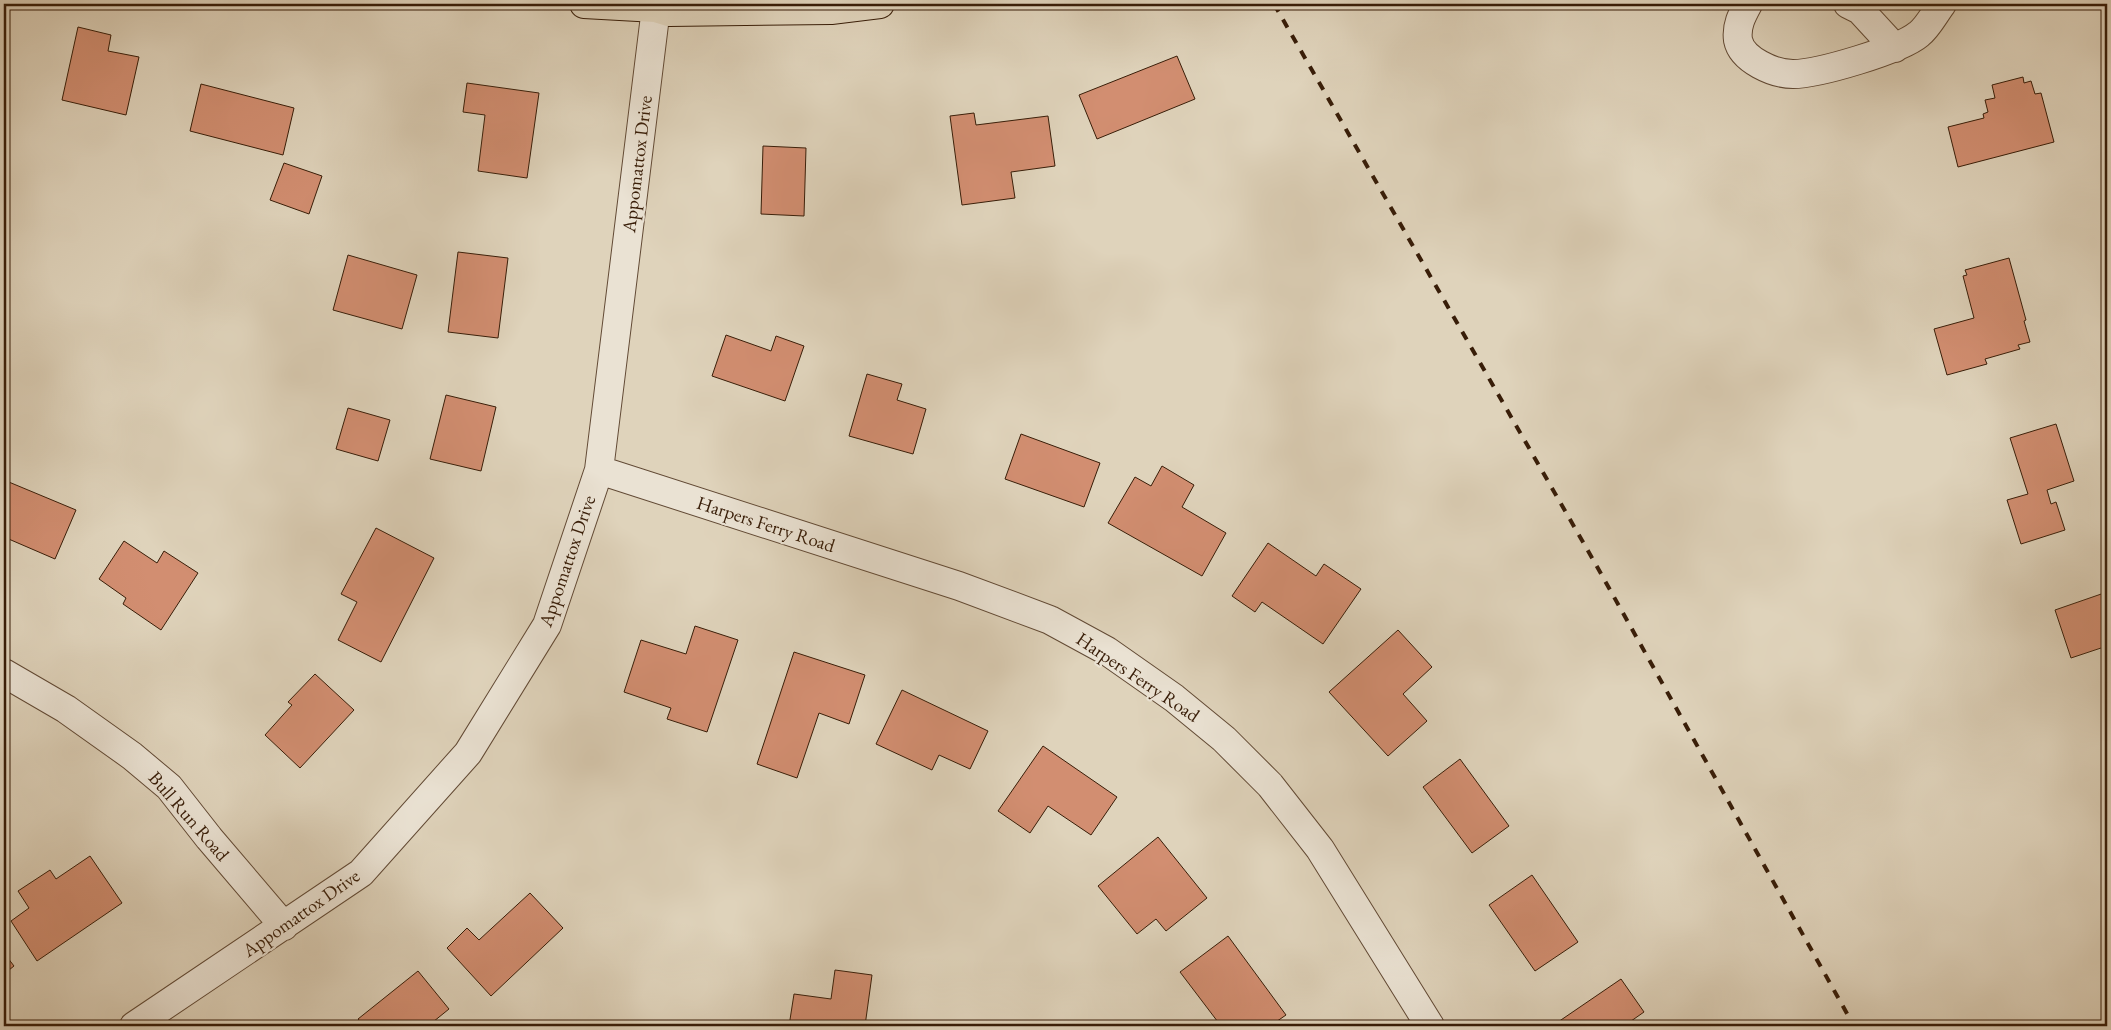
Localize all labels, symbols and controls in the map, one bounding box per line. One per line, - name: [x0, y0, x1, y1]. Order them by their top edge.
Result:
- street label: Appomattox Drive: [616, 94, 658, 235]
- street label: Harpers Ferry Road: [694, 490, 839, 558]
- street label: Appomattox Drive: [532, 492, 601, 631]
- street label: Harpers Ferry Road: [1071, 626, 1205, 728]
- street label: Bull Run Road: [143, 766, 235, 866]
- street label: Appomattox Drive: [237, 863, 365, 963]

